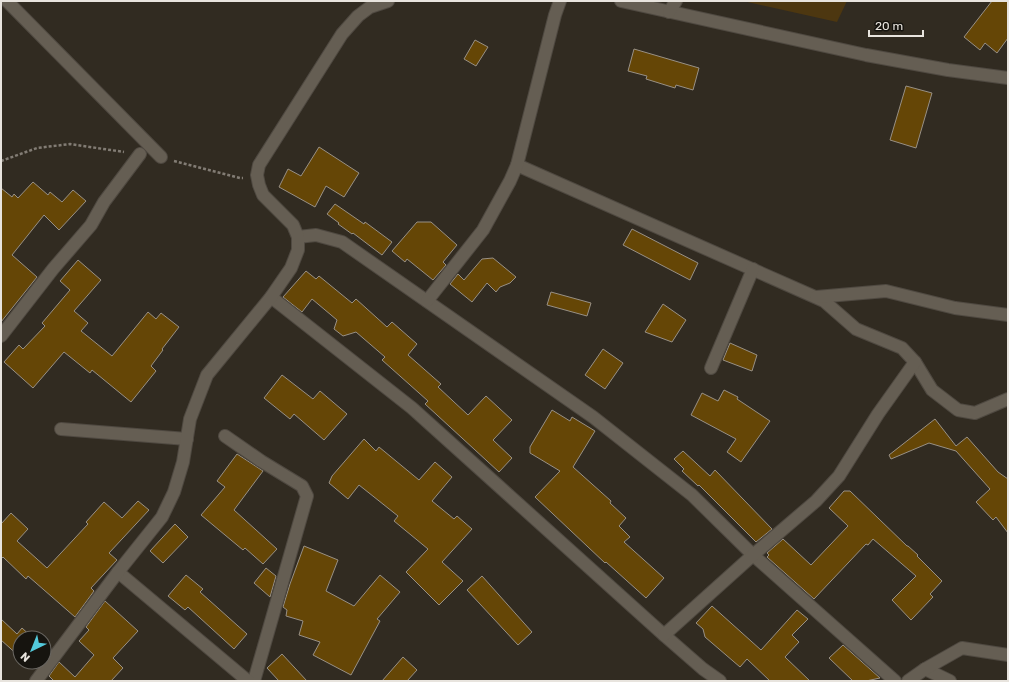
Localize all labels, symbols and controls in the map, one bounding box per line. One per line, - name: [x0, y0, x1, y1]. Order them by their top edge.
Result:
- scale bar: [869, 12, 923, 38]
- text: 20 m: [875, 19, 903, 33]
- north arrow: [12, 630, 52, 670]
- text: N: [18, 649, 33, 664]

